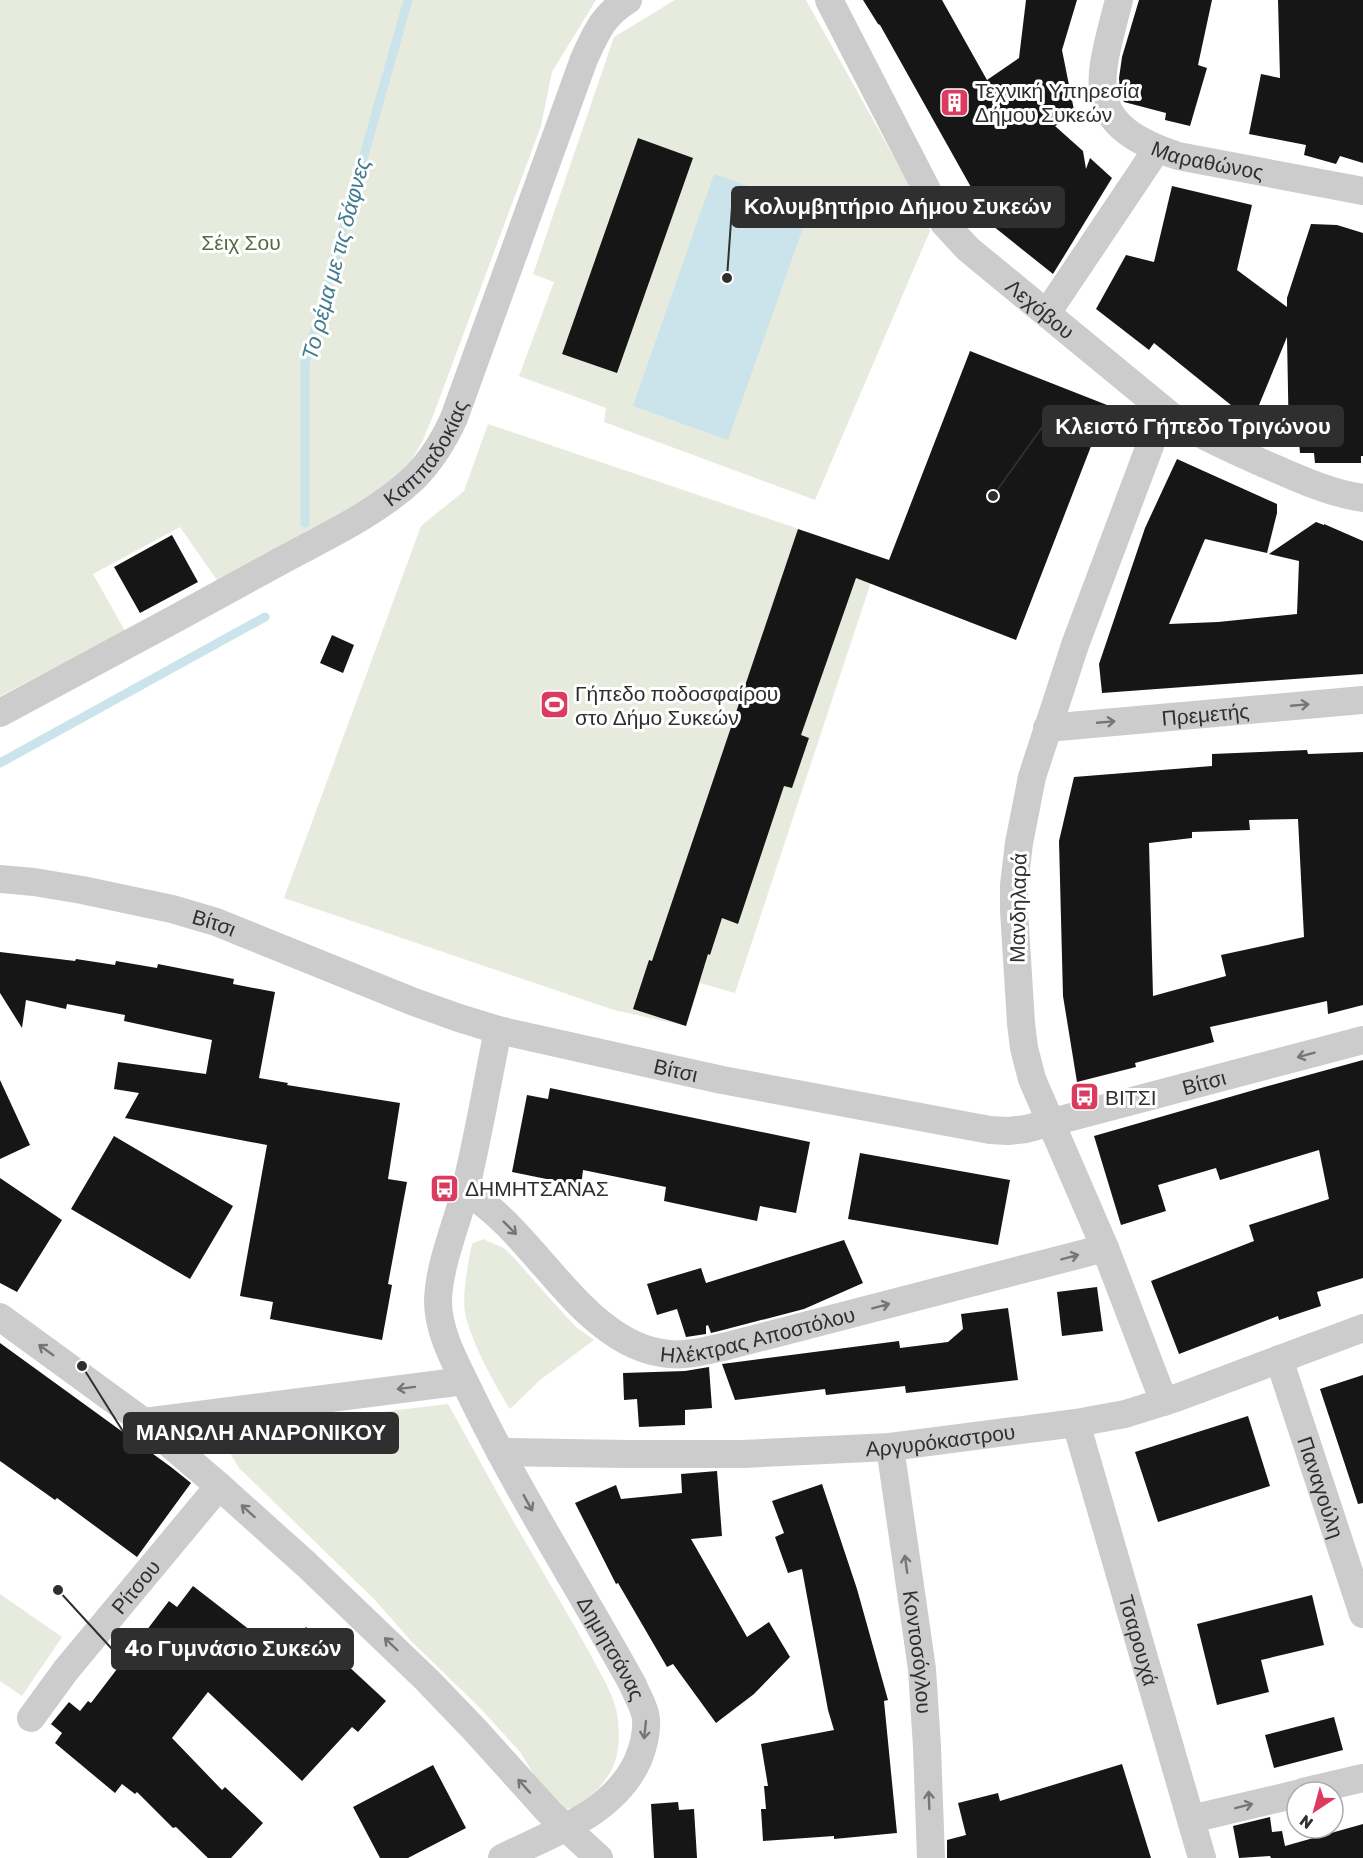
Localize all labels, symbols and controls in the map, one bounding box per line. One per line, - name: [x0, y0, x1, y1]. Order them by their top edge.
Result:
- place label: Τεχνική Υπηρεσία Δήμου Συκεών: [975, 78, 1140, 127]
- building icon: Τεχνική Υπηρεσία Δήμου Συκεών: [938, 86, 970, 118]
- street label: Μαραθώνος: [1148, 135, 1266, 184]
- water label: Το ρέμα με τις δάφνες: [296, 155, 376, 363]
- callout: Κολυμβητήριο Δήμου Συκεών: [732, 187, 1064, 227]
- text: Κολυμβητήριο Δήμου Συκεών: [744, 193, 1052, 220]
- park label: Σέιχ Σου: [201, 230, 281, 255]
- street label: Λεχόβου: [1001, 273, 1080, 344]
- street label: Καππαδοκίας: [378, 396, 472, 511]
- callout: Κλειστό Γήπεδο Τριγώνου: [1043, 406, 1343, 446]
- text: Κλειστό Γήπεδο Τριγώνου: [1055, 413, 1331, 440]
- place label: Γήπεδο ποδοσφαίρου στο Δήμο Συκεών: [575, 681, 778, 730]
- sports icon: Γήπεδο ποδοσφαίρου στο Δήμο Συκεών: [538, 689, 570, 721]
- street label: Πρεμετής: [1160, 698, 1250, 730]
- one-way arrow: [1289, 699, 1309, 710]
- one-way arrow: [1095, 716, 1115, 727]
- street label: Μανδηλαρά: [1005, 853, 1031, 963]
- street label: Βίτσι: [190, 903, 240, 941]
- one-way arrow: [1297, 1049, 1316, 1061]
- street label: Βίτσι: [651, 1053, 701, 1087]
- street label: Βίτσι: [1179, 1064, 1229, 1100]
- bus stop icon: ΒΙΤΣΙ: [1068, 1081, 1100, 1113]
- place label: ΒΙΤΣΙ: [1105, 1085, 1157, 1110]
- bus stop icon: ΔΗΜΗΤΣΑΝΑΣ: [428, 1172, 460, 1204]
- place label: ΔΗΜΗΤΣΑΝΑΣ: [465, 1176, 609, 1201]
- one-way arrow: [502, 1220, 517, 1235]
- one-way arrow: [1060, 1251, 1079, 1262]
- one-way arrow: [871, 1300, 890, 1311]
- street label: Ηλέκτρας Αποστόλου: [659, 1301, 857, 1367]
- one-way arrow: [39, 1344, 55, 1356]
- one-way arrow: [397, 1383, 417, 1394]
- callout: ΜΑΝΩΛΗ ΑΝΔΡΟΝΙΚΟΥ: [124, 1413, 398, 1453]
- street label: Αργυρόκαστρου: [865, 1418, 1017, 1461]
- text: ΜΑΝΩΛΗ ΑΝΔΡΟΝΙΚΟΥ: [136, 1419, 387, 1446]
- street label: Παναγούλη: [1293, 1433, 1350, 1541]
- one-way arrow: [522, 1494, 534, 1511]
- one-way arrow: [240, 1504, 255, 1518]
- street label: Ρίτσου: [106, 1554, 165, 1619]
- one-way arrow: [901, 1554, 912, 1574]
- street label: Κοντοσόγλου: [898, 1589, 937, 1714]
- street label: Δημητσάνας: [572, 1592, 650, 1704]
- street label: Τσαρουχά: [1114, 1592, 1164, 1688]
- callout: 4ο Γυμνάσιο Συκεών: [112, 1629, 353, 1669]
- text: 4ο Γυμνάσιο Συκεών: [124, 1635, 342, 1662]
- one-way arrow: [383, 1636, 398, 1651]
- one-way arrow: [639, 1720, 650, 1740]
- one-way arrow: [517, 1778, 531, 1793]
- north arrow: [1285, 1780, 1345, 1840]
- one-way arrow: [923, 1790, 935, 1810]
- one-way arrow: [1234, 1800, 1253, 1812]
- text: N: [1296, 1811, 1317, 1833]

